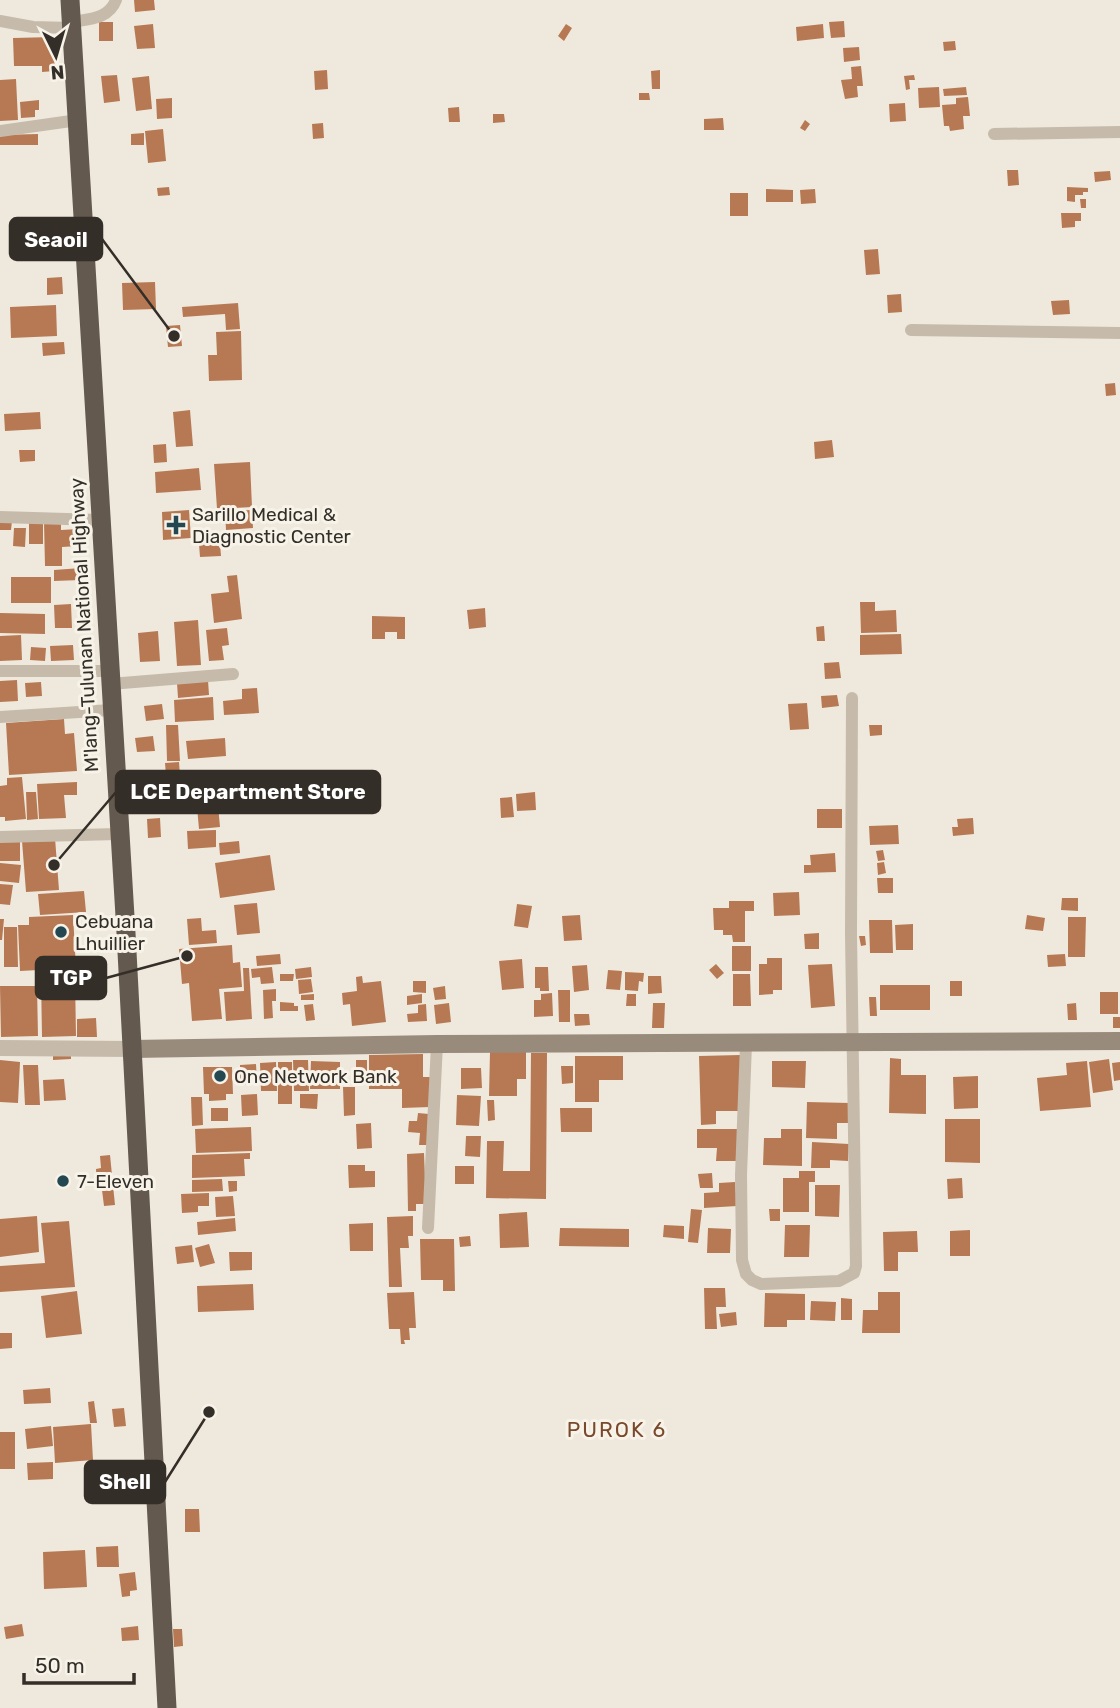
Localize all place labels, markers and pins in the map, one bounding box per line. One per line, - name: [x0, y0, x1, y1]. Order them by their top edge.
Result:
- callout: Seaoil: [10, 218, 102, 260]
- place label: Sarillo Medical & Diagnostic Center: [192, 503, 352, 548]
- marker: Sarillo Medical & Diagnostic Center: [166, 515, 186, 535]
- callout: LCE Department Store: [116, 771, 380, 813]
- place label: Cebuana Lhuillier: [75, 910, 154, 955]
- marker: Cebuana Lhuillier: [53, 924, 69, 940]
- callout: TGP: [36, 957, 106, 999]
- place label: One Network Bank: [234, 1065, 397, 1088]
- marker: One Network Bank: [212, 1068, 228, 1084]
- place label: 7-Eleven: [77, 1170, 154, 1193]
- marker: 7-Eleven: [55, 1173, 71, 1189]
- callout: Shell: [85, 1461, 165, 1503]

